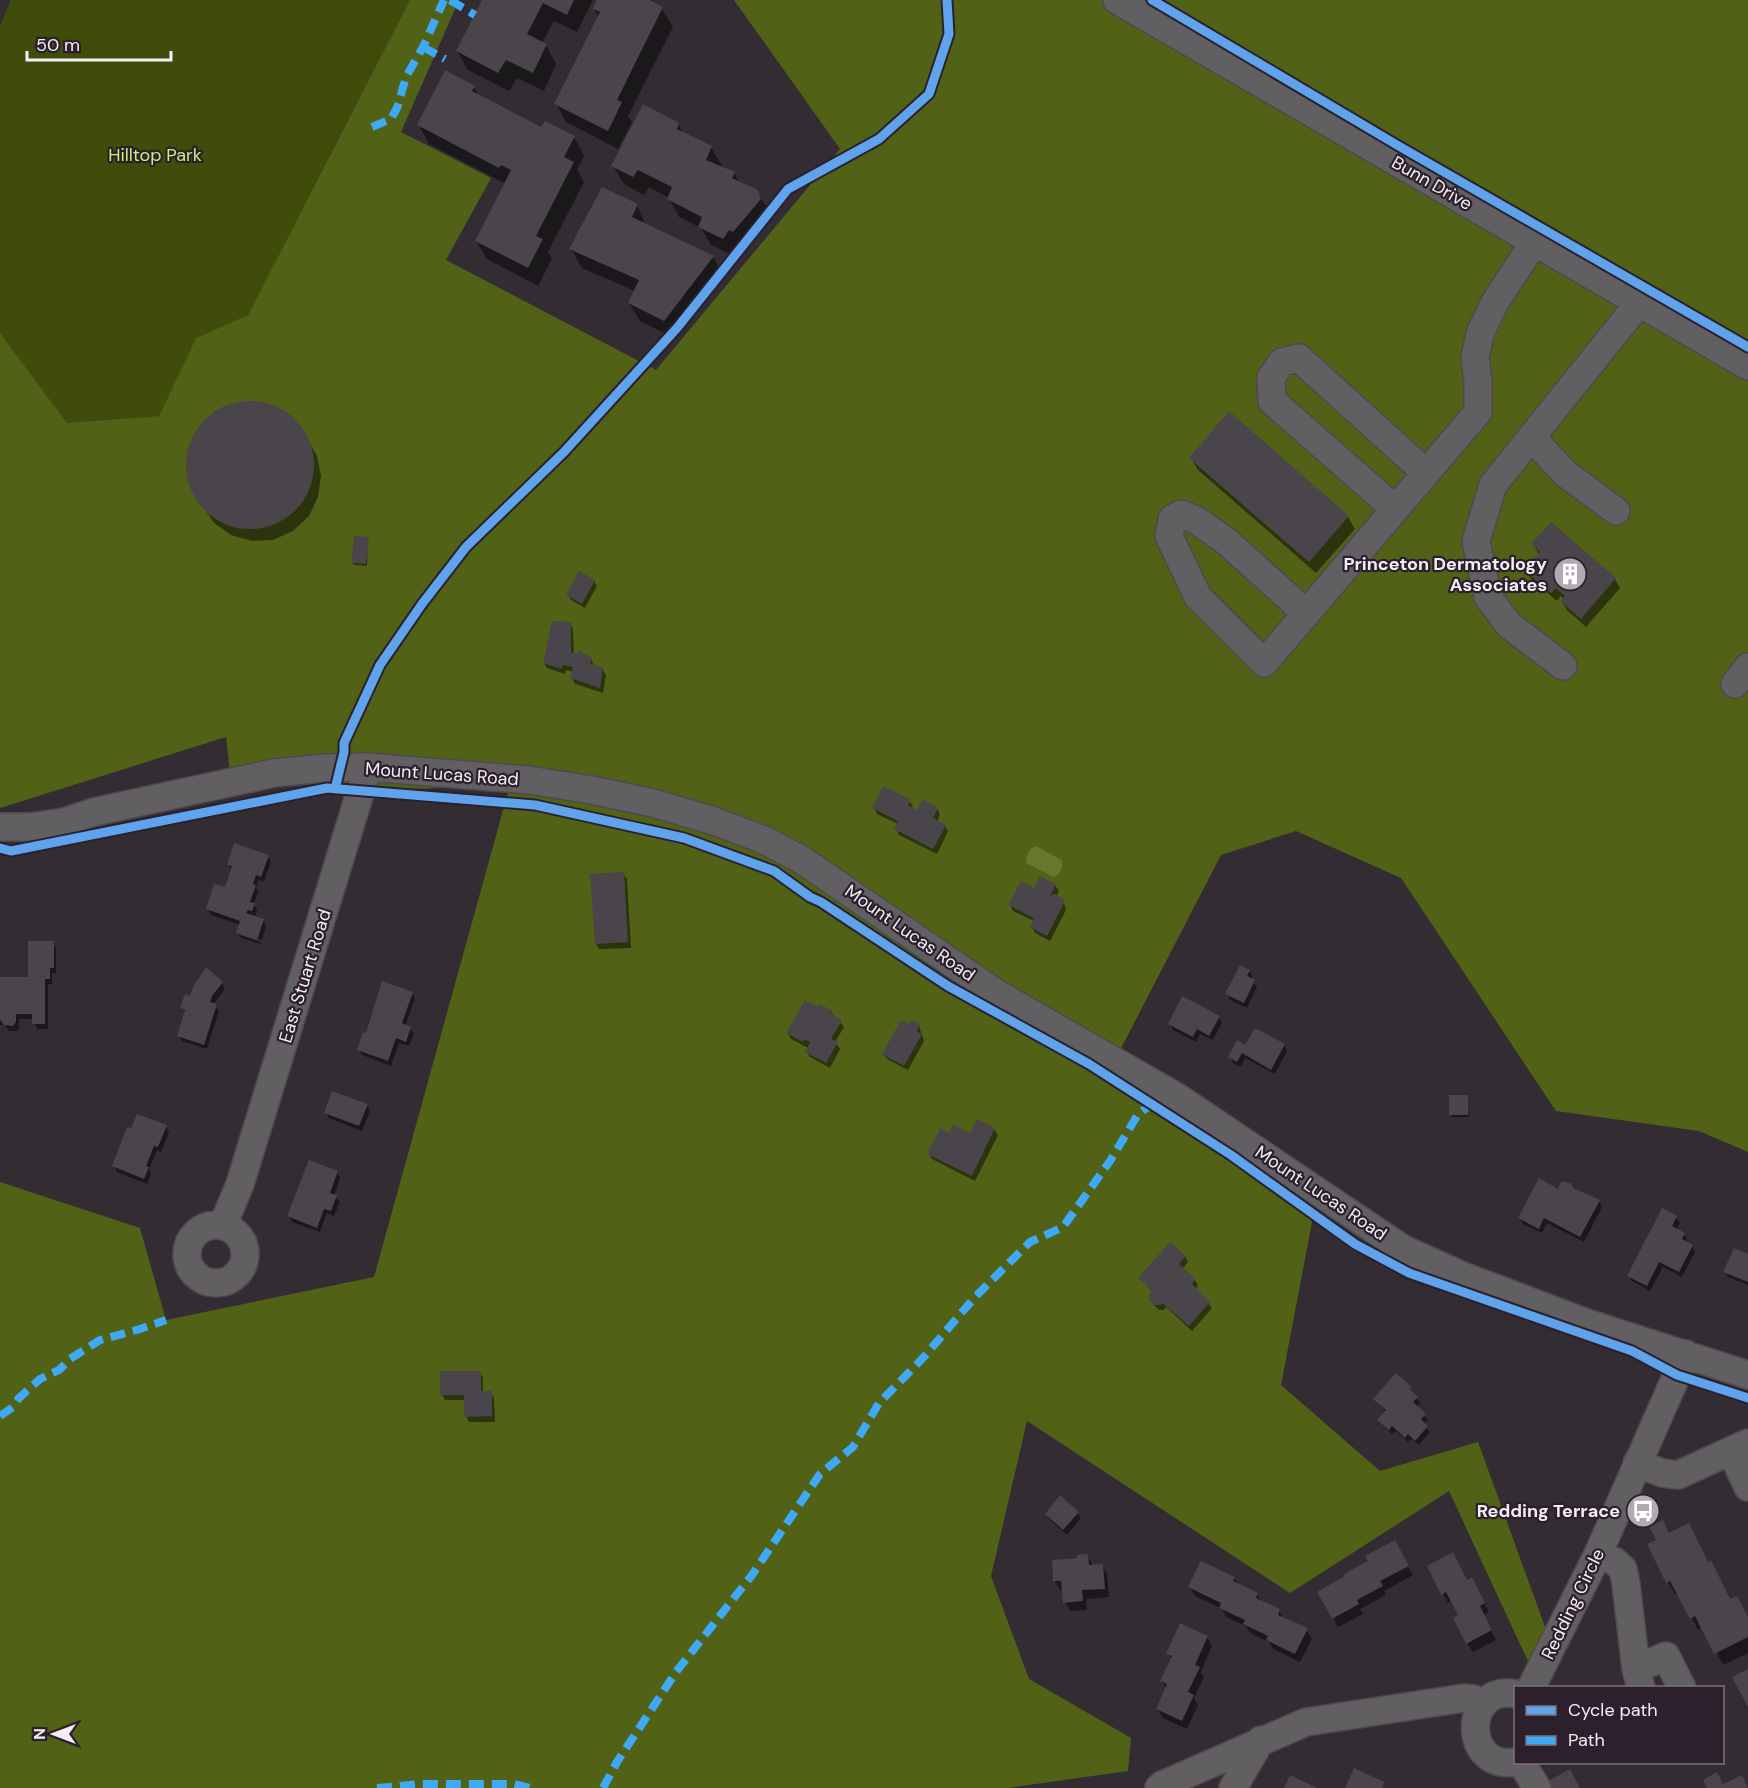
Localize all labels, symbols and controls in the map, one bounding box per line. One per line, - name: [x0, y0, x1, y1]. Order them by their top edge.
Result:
- scale bar: [27, 24, 171, 62]
- text: 50 m: [36, 33, 80, 57]
- park label: Hilltop Park: [108, 143, 202, 167]
- street label: Bunn Drive: [1387, 150, 1477, 216]
- place label: Princeton Dermatology Associates: [1343, 552, 1547, 597]
- building icon: Princeton Dermatology Associates: [1552, 556, 1588, 592]
- street label: Mount Lucas Road: [364, 757, 520, 791]
- street label: Mount Lucas Road: [840, 879, 980, 987]
- street label: East Stuart Road: [273, 906, 337, 1046]
- street label: Mount Lucas Road: [1250, 1140, 1392, 1246]
- bus stop icon: Redding Terrace: [1625, 1493, 1661, 1529]
- place label: Redding Terrace: [1477, 1499, 1620, 1523]
- street label: Redding Circle: [1536, 1545, 1610, 1663]
- legend: [1514, 1686, 1724, 1764]
- text: Cycle path: [1568, 1698, 1658, 1722]
- north arrow: [24, 1704, 84, 1764]
- text: N: [29, 1728, 50, 1740]
- text: Path: [1568, 1728, 1605, 1752]

